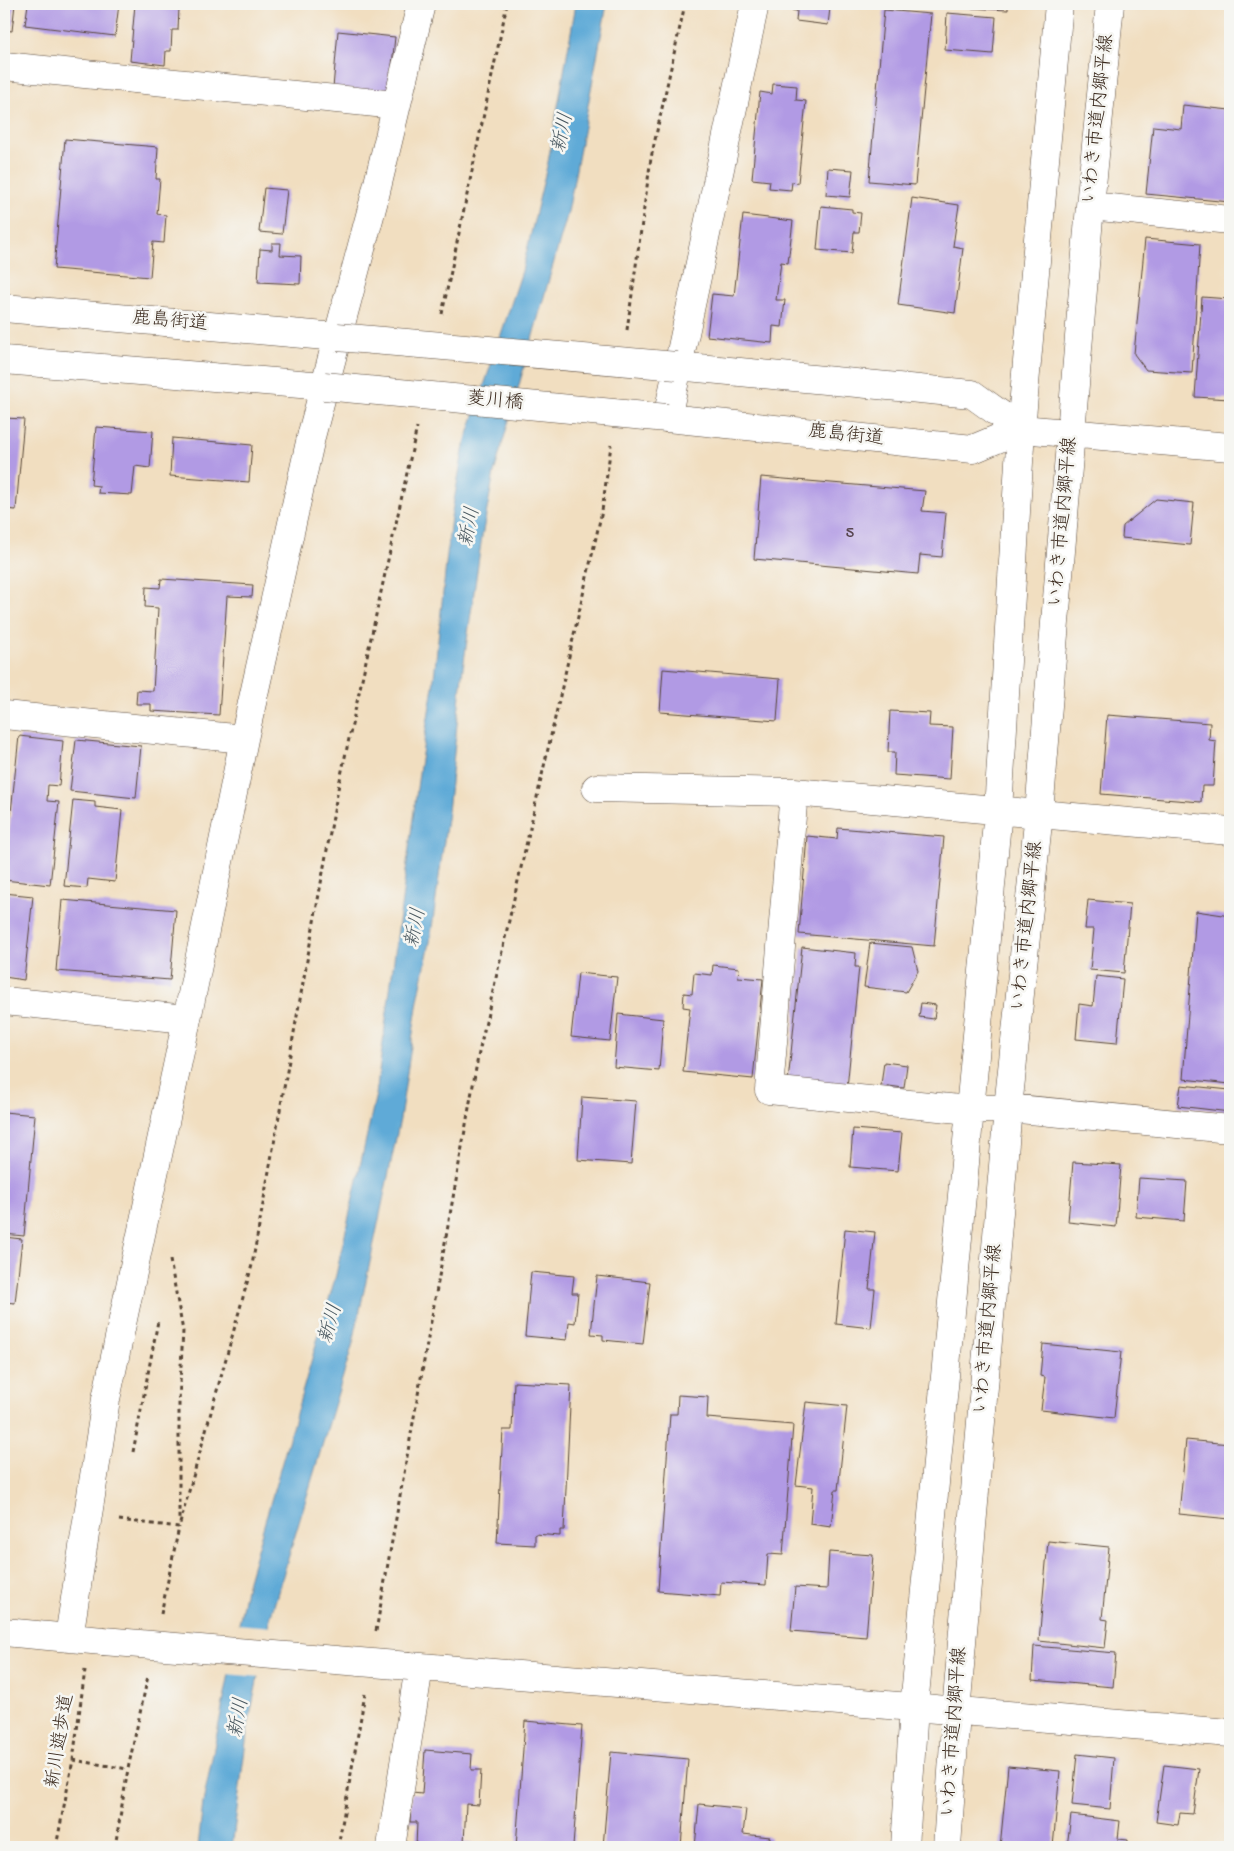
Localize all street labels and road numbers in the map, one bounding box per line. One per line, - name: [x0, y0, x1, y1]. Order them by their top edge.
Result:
- street label: いわき市道内郷平線: [1078, 33, 1119, 205]
- street label: 鹿島街道: [131, 306, 209, 337]
- street label: 菱川橋: [466, 387, 524, 416]
- street label: 鹿島街道: [807, 420, 885, 451]
- street label: いわき市道内郷平線: [1044, 436, 1083, 608]
- street label: いわき市道内郷平線: [1007, 840, 1048, 1012]
- street label: いわき市道内郷平線: [969, 1243, 1008, 1415]
- street label: いわき市道内郷平線: [937, 1646, 972, 1818]
- street label: 新川遊歩道: [41, 1692, 80, 1790]

